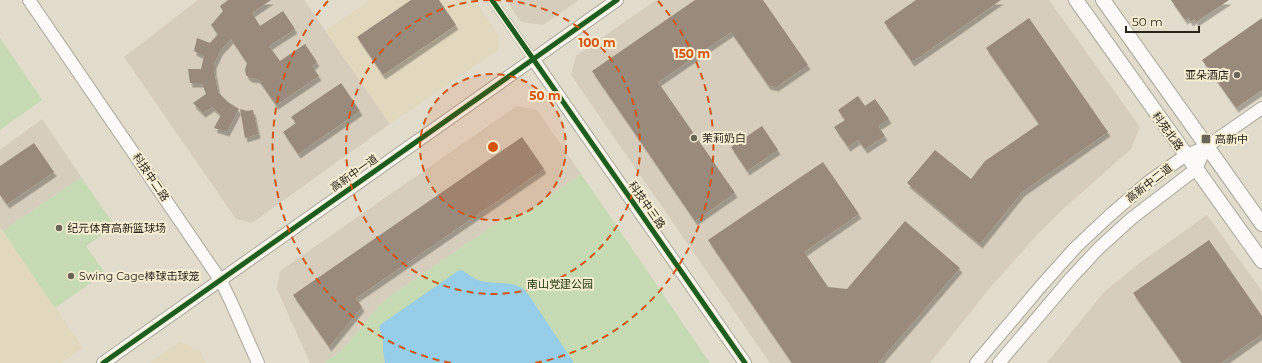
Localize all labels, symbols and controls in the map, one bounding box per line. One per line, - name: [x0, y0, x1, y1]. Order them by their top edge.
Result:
- scale bar: [1126, 8, 1199, 34]
- text: 50 m: [1132, 14, 1163, 29]
- text: 100 m: [579, 35, 615, 50]
- text: 150 m: [674, 46, 710, 61]
- place label: 亚朵酒店: [1185, 68, 1229, 82]
- marker: 亚朵酒店: [1232, 70, 1242, 80]
- text: 50 m: [529, 88, 561, 103]
- street label: 科苑北路: [1149, 109, 1187, 153]
- place label: 茉莉奶白: [702, 131, 746, 145]
- place label: 高新中: [1215, 132, 1248, 146]
- marker: 茉莉奶白: [689, 133, 699, 143]
- marker: 高新中: [1200, 133, 1212, 145]
- centre of rings: [486, 140, 500, 154]
- street label: 科技中二路: [130, 150, 172, 204]
- street label: 高新中一道: [327, 151, 381, 195]
- street label: 高新中二道: [1123, 161, 1175, 205]
- street label: 科技中三路: [625, 178, 669, 232]
- place label: 纪元体育高新篮球场: [67, 221, 166, 235]
- marker: 纪元体育高新篮球场: [54, 223, 64, 233]
- place label: Swing Cage棒球击球笼: [79, 269, 200, 283]
- marker: Swing Cage棒球击球笼: [66, 271, 76, 281]
- park label: 南山党建公园: [527, 277, 593, 291]

